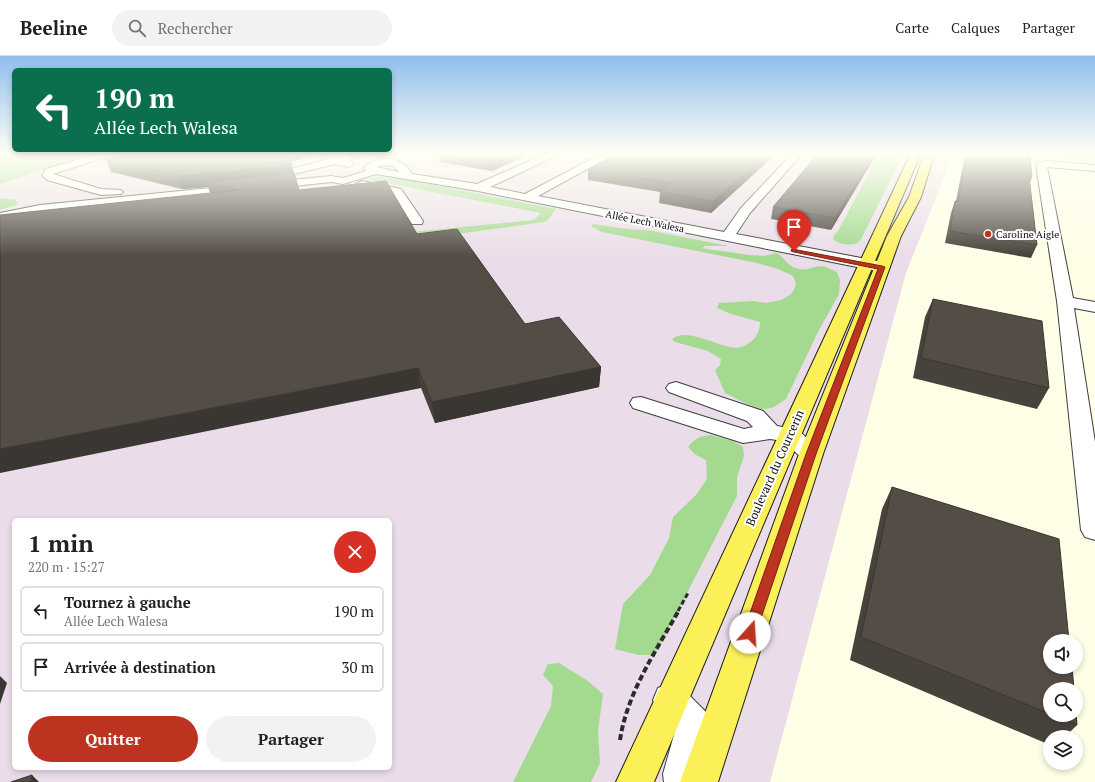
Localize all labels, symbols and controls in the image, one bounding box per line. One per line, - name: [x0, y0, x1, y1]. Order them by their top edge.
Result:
- search box: [112, 10, 392, 46]
- text: Beeline: [20, 15, 88, 40]
- icon: search: [126, 17, 148, 39]
- text: Rechercher: [158, 18, 233, 38]
- text: Carte: [895, 18, 929, 37]
- text: Calques: [951, 18, 1000, 37]
- text: Partager: [1022, 18, 1075, 37]
- text: 190 m: [94, 79, 175, 116]
- icon: left: [28, 84, 80, 136]
- text: Allée Lech Walesa: [94, 115, 238, 139]
- street label: Allée Lech Walesa: [604, 207, 685, 236]
- pin: [777, 210, 811, 251]
- icon: arrive: [783, 216, 805, 238]
- place label: Caroline Aigle: [996, 228, 1059, 241]
- marker: Caroline Aigle: [983, 229, 993, 239]
- street label: Boulevard du Courcerin: [742, 407, 807, 528]
- text: 1 min: [28, 527, 94, 559]
- button: close: [334, 531, 376, 573]
- text: 220 m · 15:27: [28, 558, 105, 576]
- text: Tournez à gauche: [64, 592, 191, 612]
- icon: left: [30, 600, 52, 622]
- text: 190 m: [333, 601, 374, 621]
- text: Allée Lech Walesa: [64, 612, 168, 630]
- position arrow: [729, 612, 771, 654]
- map controls: [1043, 634, 1083, 770]
- button: sound: [1043, 634, 1083, 674]
- icon: arrive: [30, 656, 52, 678]
- text: Arrivée à destination: [64, 657, 216, 677]
- text: 30 m: [341, 657, 374, 677]
- button: search: [1043, 682, 1083, 722]
- button: Quitter: [28, 716, 198, 762]
- button: Partager: [206, 716, 376, 762]
- button: layers: [1043, 730, 1083, 770]

